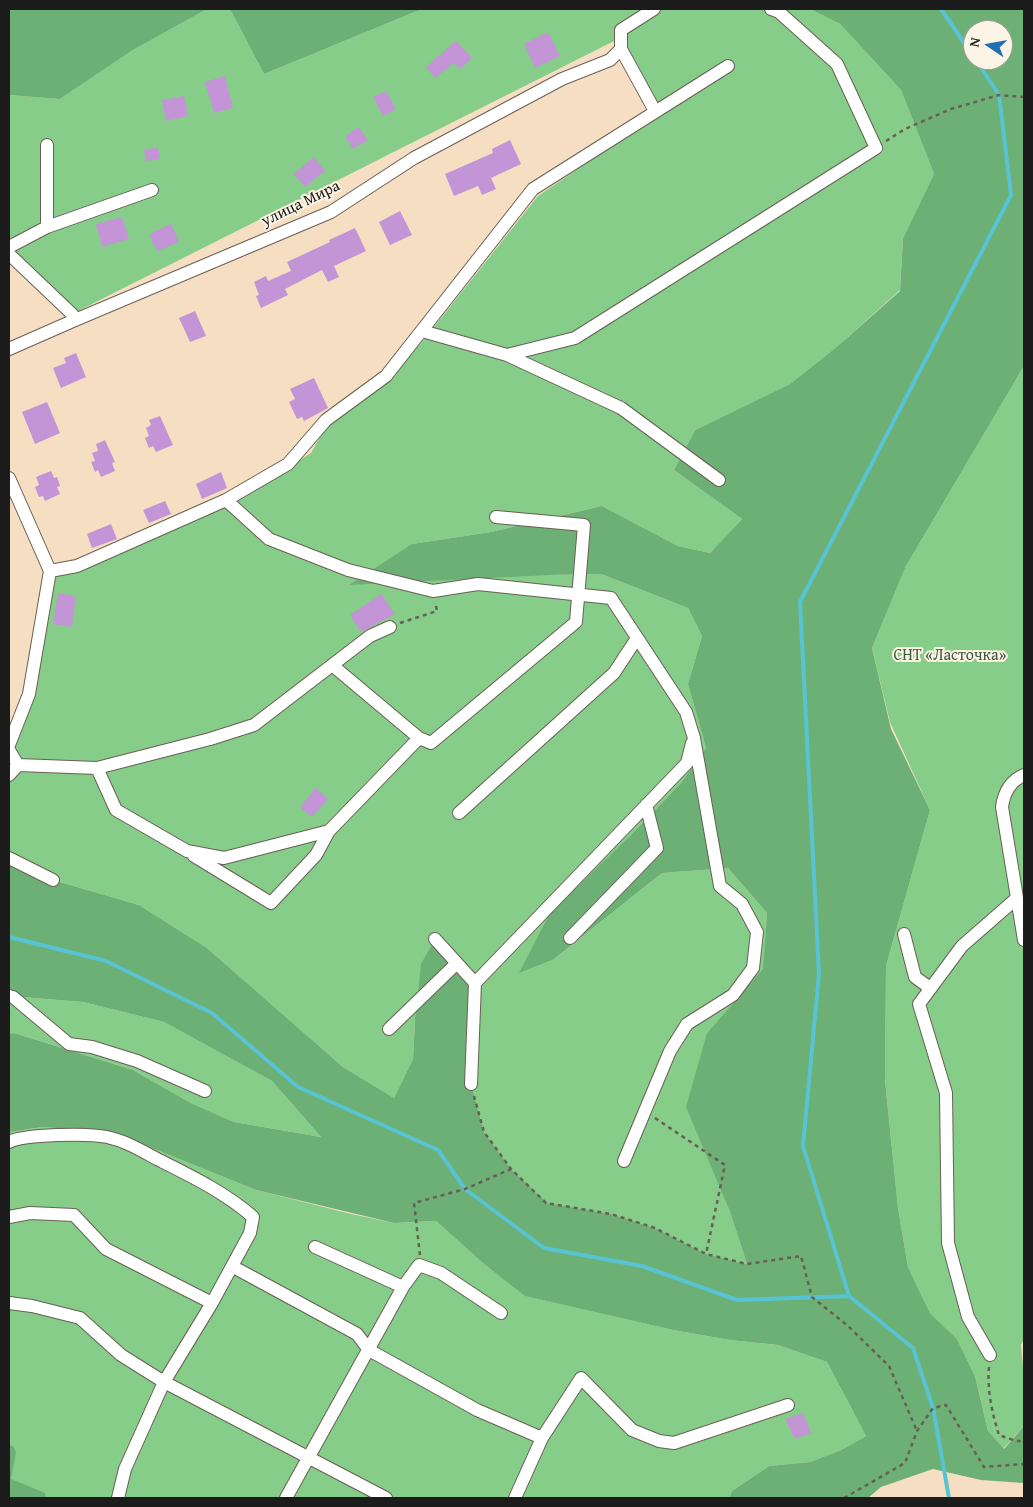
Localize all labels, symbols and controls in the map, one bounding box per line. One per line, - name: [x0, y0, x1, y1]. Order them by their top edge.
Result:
- north arrow: [963, 20, 1013, 70]
- text: N: [964, 35, 985, 49]
- street label: улица Мира: [259, 177, 343, 231]
- park label: СНТ «Ласточка»: [894, 646, 1006, 666]

